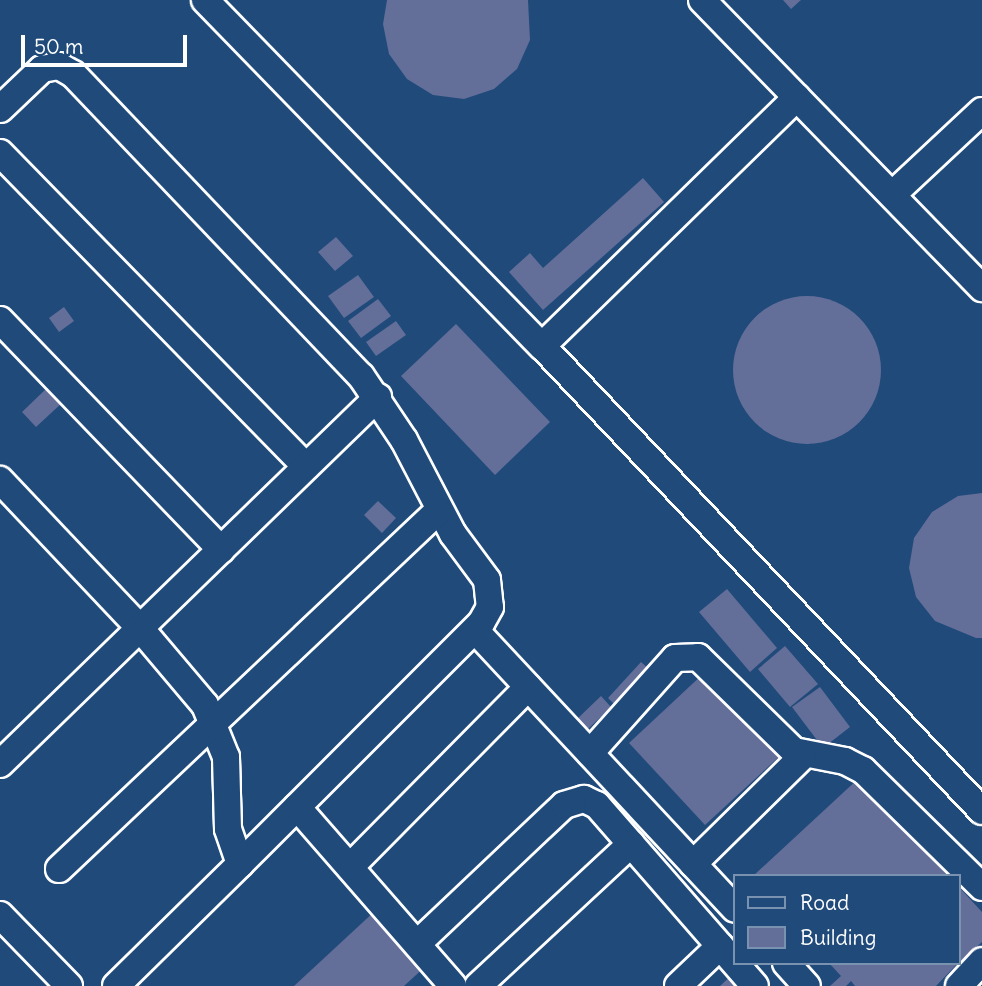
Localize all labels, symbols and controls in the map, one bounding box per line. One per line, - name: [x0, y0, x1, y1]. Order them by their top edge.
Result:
- scale bar: [24, 21, 191, 65]
- text: 50 m: [34, 33, 83, 60]
- legend: [734, 874, 961, 965]
- text: Road: [800, 889, 849, 916]
- text: Building: [800, 924, 876, 951]

